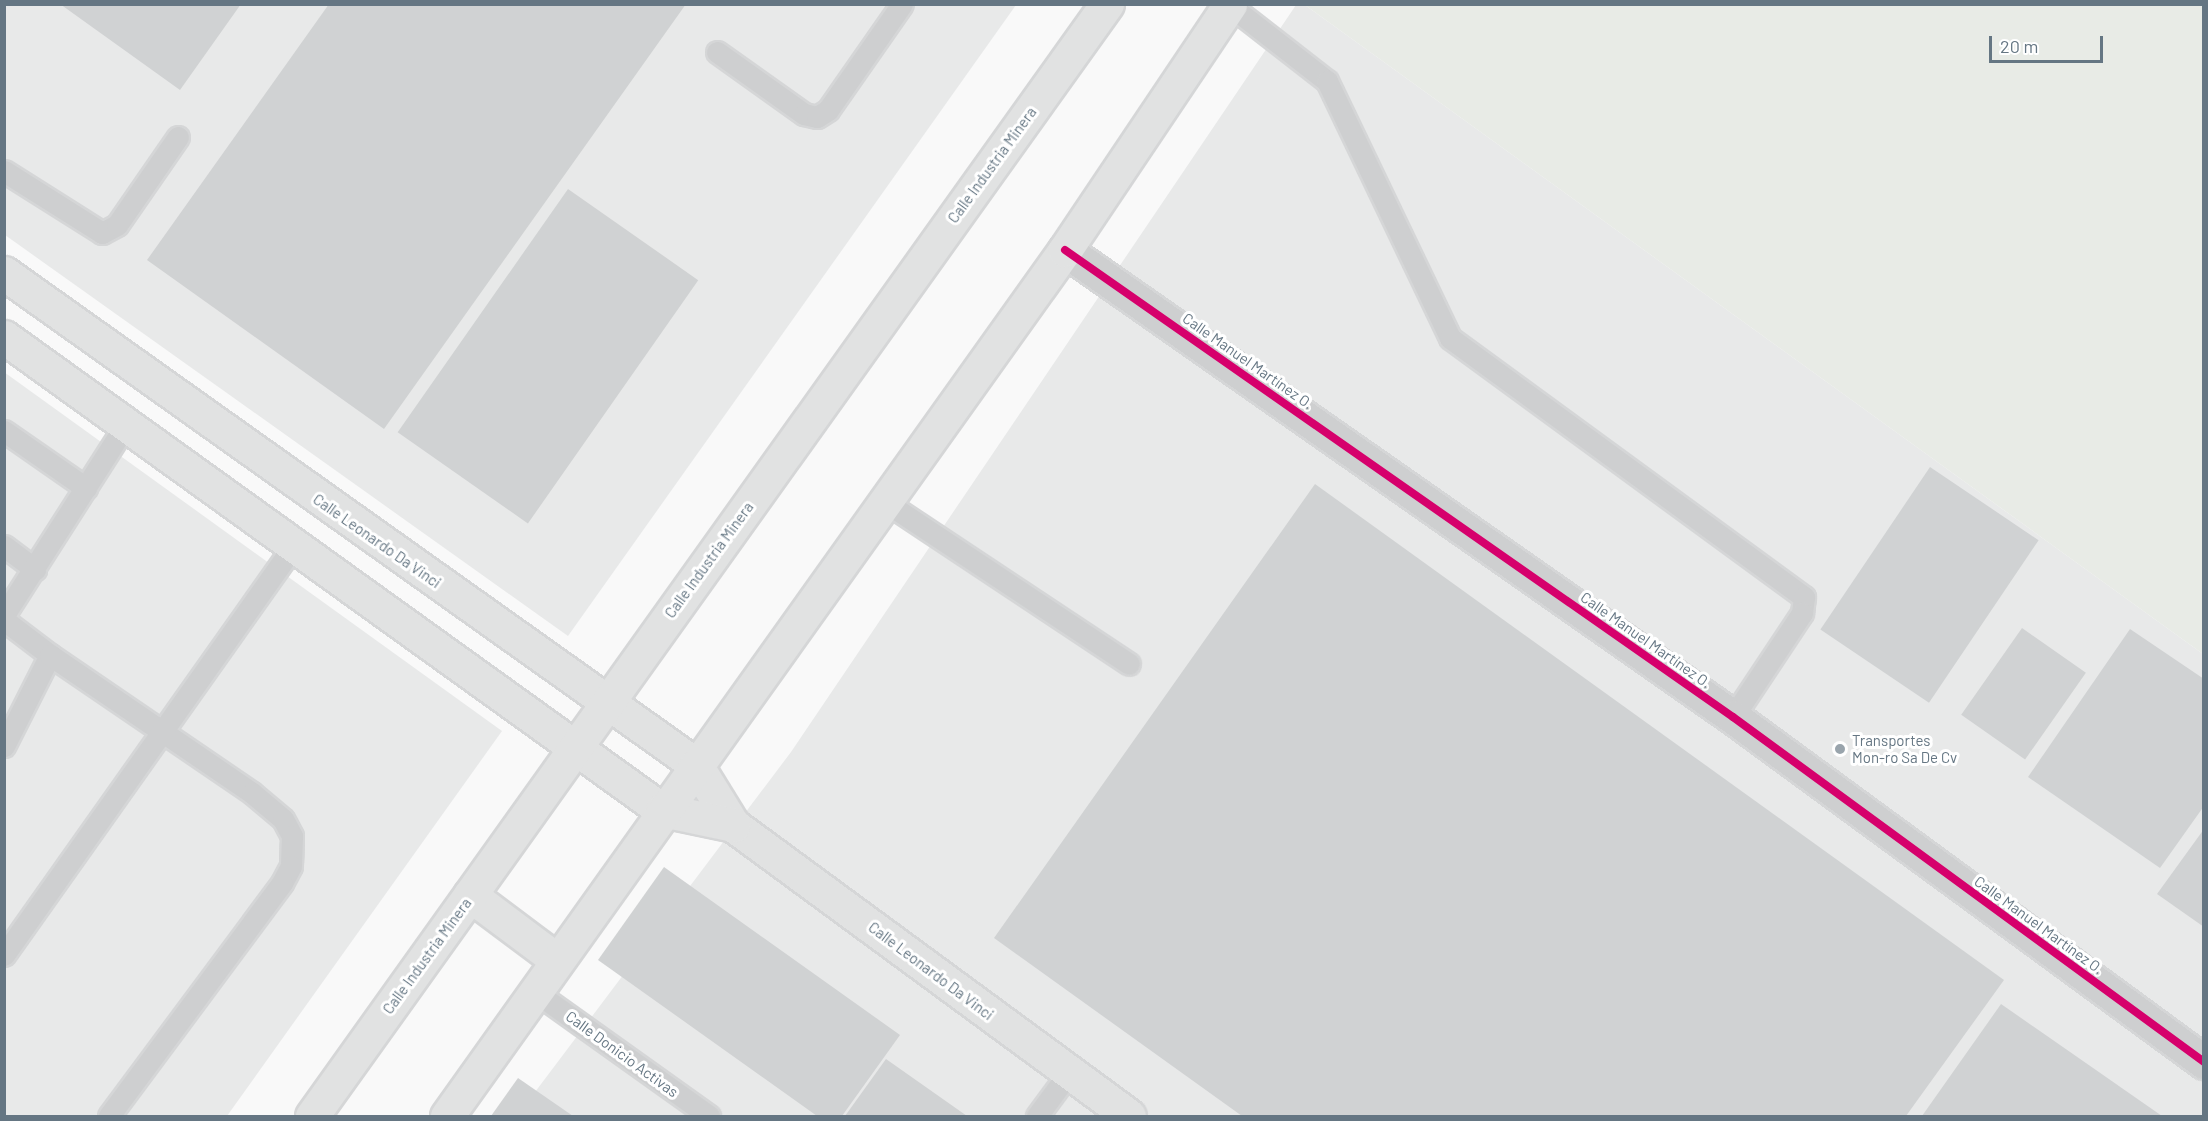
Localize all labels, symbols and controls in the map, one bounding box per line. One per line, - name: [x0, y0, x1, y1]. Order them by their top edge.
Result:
- scale bar: [1992, 24, 2106, 62]
- text: 20 m: [2000, 35, 2038, 57]
- street label: Calle Industria Minera: [944, 104, 1040, 226]
- street label: Calle Manuel Martínez O.: [1179, 309, 1317, 413]
- street label: Calle Leonardo Da Vinci: [310, 490, 444, 592]
- street label: Calle Industria Minera: [661, 499, 757, 621]
- street label: Calle Manuel Martínez O.: [1577, 588, 1715, 692]
- place label: Transportes Mon-ro Sa De Cv: [1852, 731, 1957, 766]
- marker: Transportes Mon-ro Sa De Cv: [1833, 742, 1847, 756]
- street label: Calle Manuel Martínez O.: [1971, 872, 2107, 978]
- street label: Calle Industria Minera: [379, 895, 475, 1017]
- street label: Calle Leonardo Da Vinci: [865, 918, 997, 1024]
- street label: Calle Donicio Activas: [562, 1007, 682, 1101]

